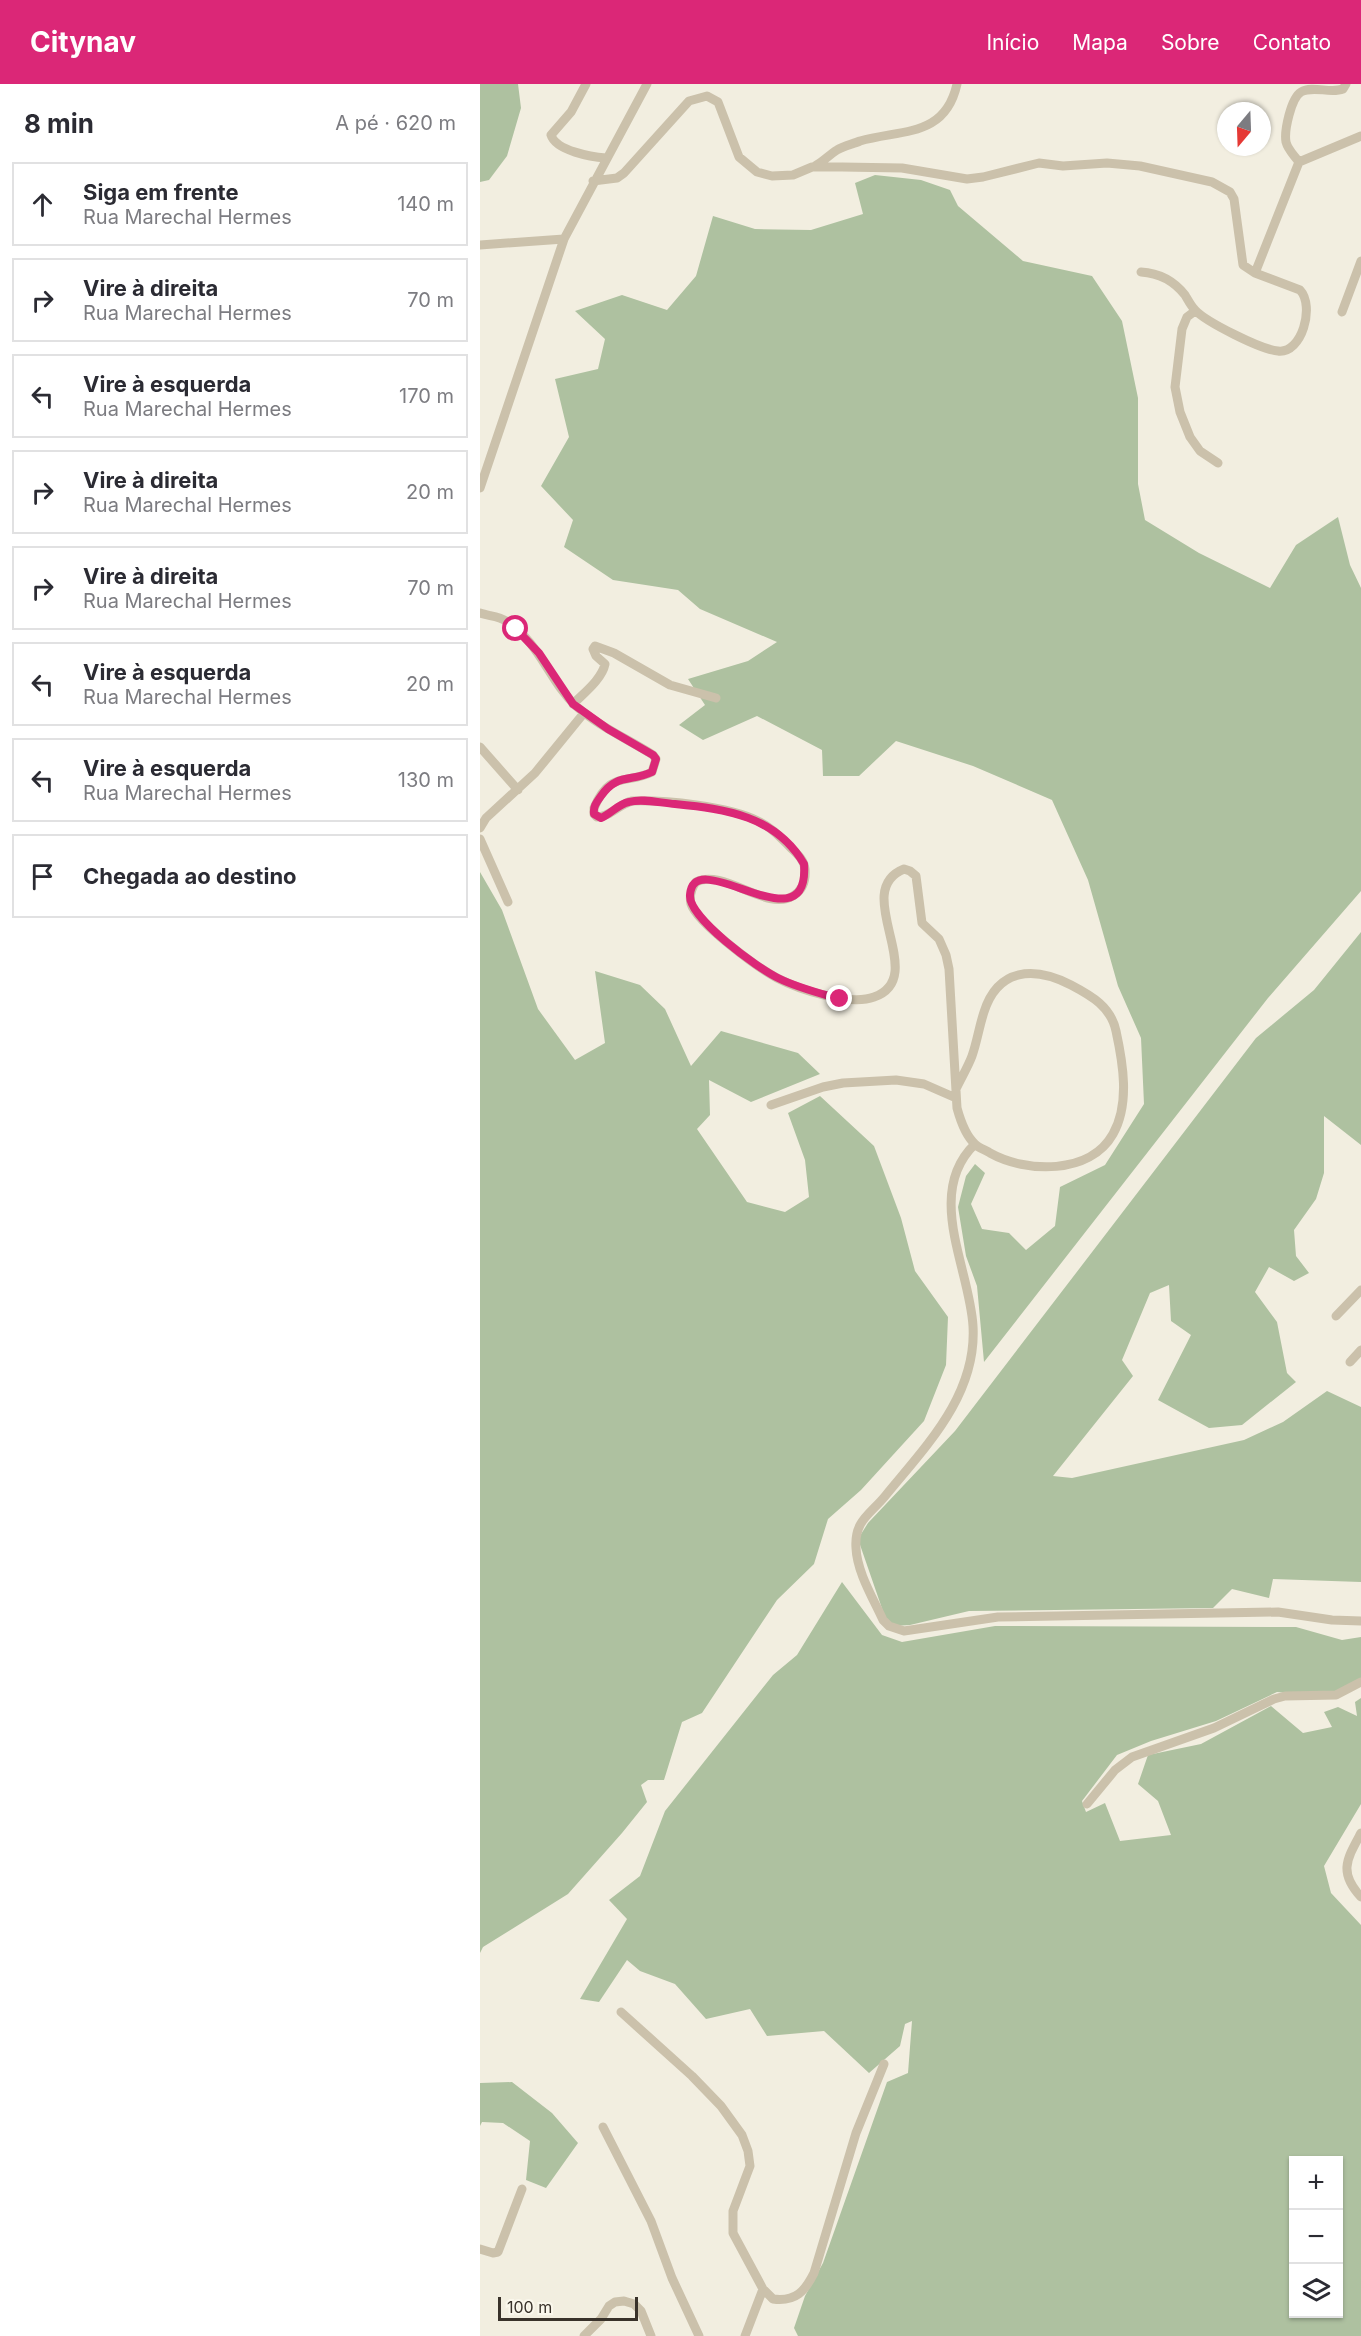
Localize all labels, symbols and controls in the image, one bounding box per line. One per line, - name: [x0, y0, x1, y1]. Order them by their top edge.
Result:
- text: Citynav: [30, 25, 136, 59]
- text: Início: [986, 30, 1039, 55]
- text: Mapa: [1072, 30, 1128, 55]
- text: Sobre: [1161, 30, 1220, 55]
- text: Contato: [1253, 30, 1331, 55]
- north arrow: [1217, 102, 1271, 156]
- text: 8 min: [24, 108, 94, 139]
- text: A pé · 620 m: [335, 111, 456, 135]
- text: Siga em frente: [83, 179, 239, 205]
- icon: ahead: [26, 188, 59, 221]
- text: 140 m: [397, 192, 454, 216]
- text: Rua Marechal Hermes: [83, 205, 292, 229]
- text: Vire à direita: [83, 275, 218, 301]
- icon: right: [26, 284, 59, 317]
- text: 70 m: [407, 288, 454, 312]
- text: Rua Marechal Hermes: [83, 301, 292, 325]
- text: Vire à esquerda: [83, 371, 251, 397]
- icon: left: [26, 380, 59, 413]
- text: 170 m: [399, 384, 454, 408]
- text: Rua Marechal Hermes: [83, 397, 292, 421]
- text: Vire à direita: [83, 467, 218, 493]
- icon: right: [26, 476, 59, 509]
- text: 20 m: [406, 480, 454, 504]
- text: Rua Marechal Hermes: [83, 493, 292, 517]
- text: Vire à direita: [83, 563, 218, 589]
- icon: right: [26, 572, 59, 605]
- text: 70 m: [407, 576, 454, 600]
- text: Rua Marechal Hermes: [83, 589, 292, 613]
- route start: [502, 615, 528, 641]
- text: Vire à esquerda: [83, 659, 251, 685]
- icon: left: [26, 668, 59, 701]
- text: 20 m: [406, 672, 454, 696]
- text: Rua Marechal Hermes: [83, 685, 292, 709]
- text: Vire à esquerda: [83, 755, 251, 781]
- icon: left: [26, 764, 59, 797]
- text: 130 m: [398, 768, 454, 792]
- text: Rua Marechal Hermes: [83, 781, 292, 805]
- icon: arrive: [26, 860, 59, 893]
- text: Chegada ao destino: [83, 863, 297, 889]
- route end: [826, 985, 852, 1011]
- map controls: [1289, 2156, 1343, 2318]
- button: +: [1289, 2156, 1343, 2210]
- button: −: [1289, 2210, 1343, 2264]
- button: layers: [1289, 2264, 1343, 2318]
- scale bar: [498, 2294, 638, 2322]
- text: 100 m: [507, 2297, 552, 2317]

